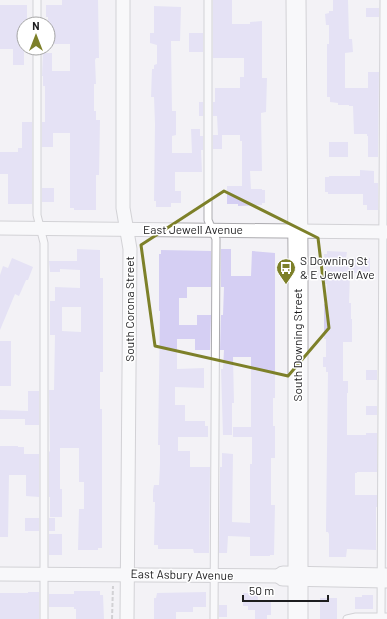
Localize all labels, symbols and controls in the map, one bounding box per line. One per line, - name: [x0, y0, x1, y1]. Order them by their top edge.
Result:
- north arrow: [16, 16, 56, 56]
- text: N: [32, 19, 40, 32]
- street label: East Jewell Avenue: [143, 222, 243, 236]
- place label: S Downing St & E Jewell Ave: [300, 253, 375, 281]
- street label: South Corona Street: [122, 256, 136, 362]
- bus stop icon: S Downing St & E Jewell Ave: [275, 257, 297, 285]
- street label: South Downing Street: [290, 288, 304, 402]
- street label: East Asbury Avenue: [131, 566, 233, 582]
- scale bar: [243, 577, 328, 603]
- text: 50 m: [249, 583, 274, 597]

